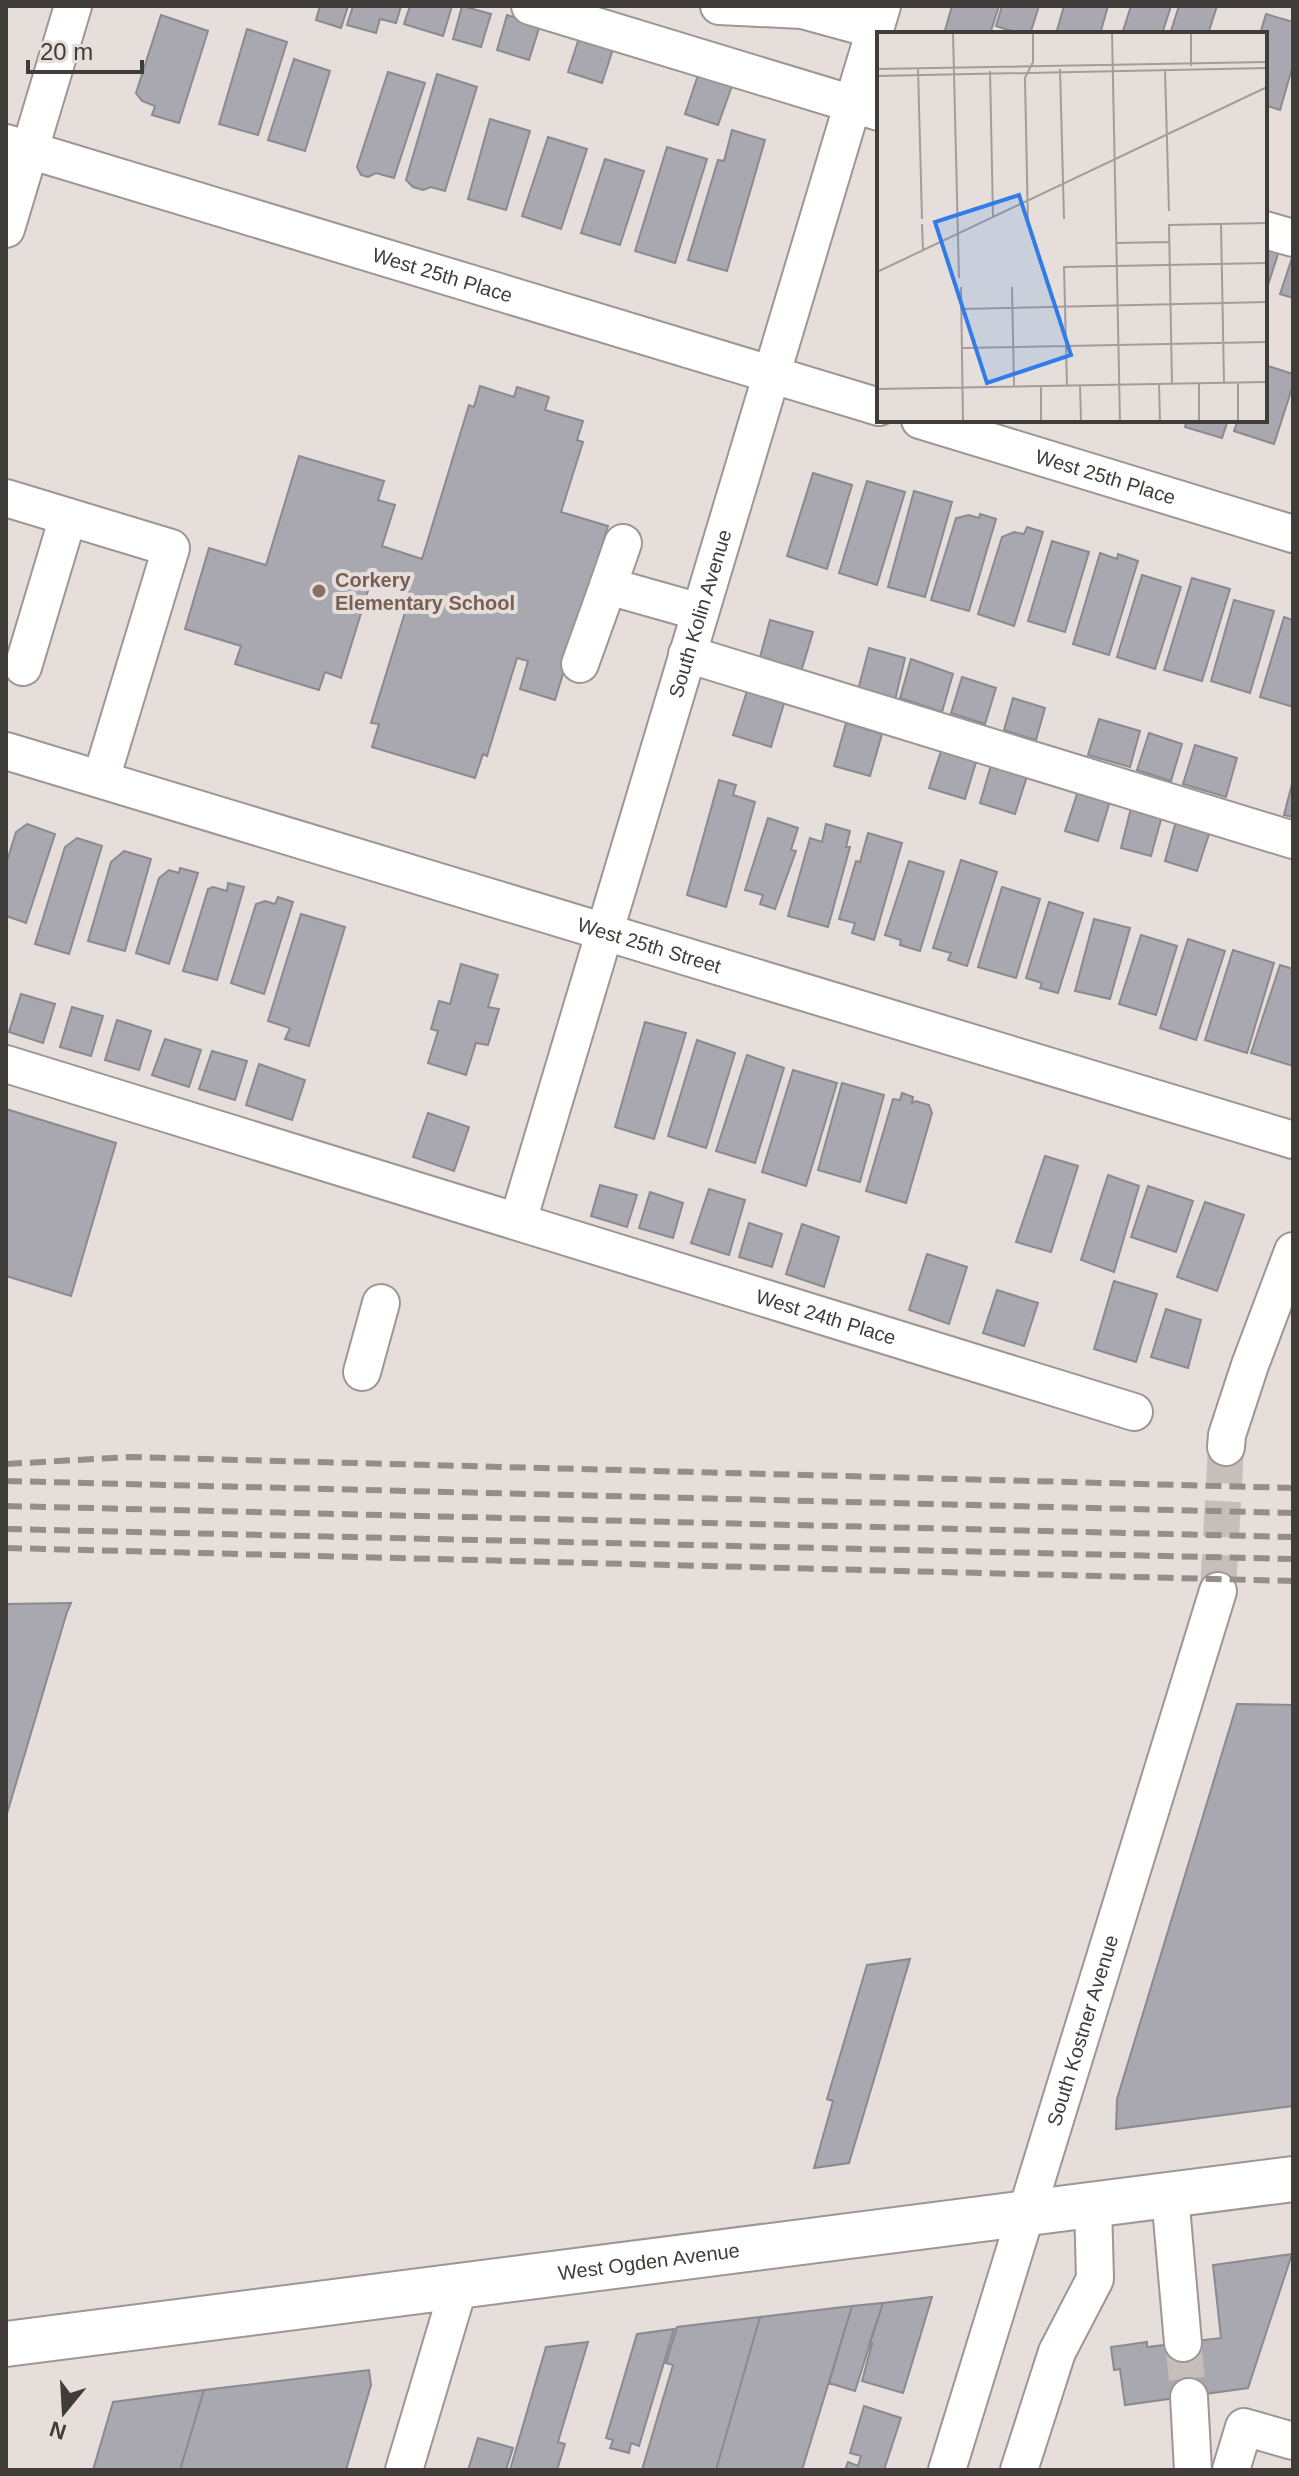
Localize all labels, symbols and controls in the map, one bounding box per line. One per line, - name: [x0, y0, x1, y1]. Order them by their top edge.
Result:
- scale bar: [28, 24, 142, 74]
- inset map: [877, 32, 1267, 422]
- text: 20 m: [40, 38, 93, 65]
- street label: West 25th Place: [370, 243, 515, 307]
- street label: West 25th Place: [1033, 445, 1178, 508]
- street label: South Kolin Avenue: [664, 527, 735, 700]
- place label: Corkery Elementary School: [335, 569, 515, 614]
- marker: Corkery Elementary School: [310, 582, 328, 600]
- street label: West 25th Street: [575, 913, 724, 978]
- street label: West 24th Place: [753, 1285, 899, 1349]
- street label: South Kostner Avenue: [1043, 1932, 1122, 2129]
- street label: West Ogden Avenue: [557, 2239, 741, 2284]
- north arrow: [24, 2372, 104, 2452]
- text: N: [47, 2416, 69, 2445]

